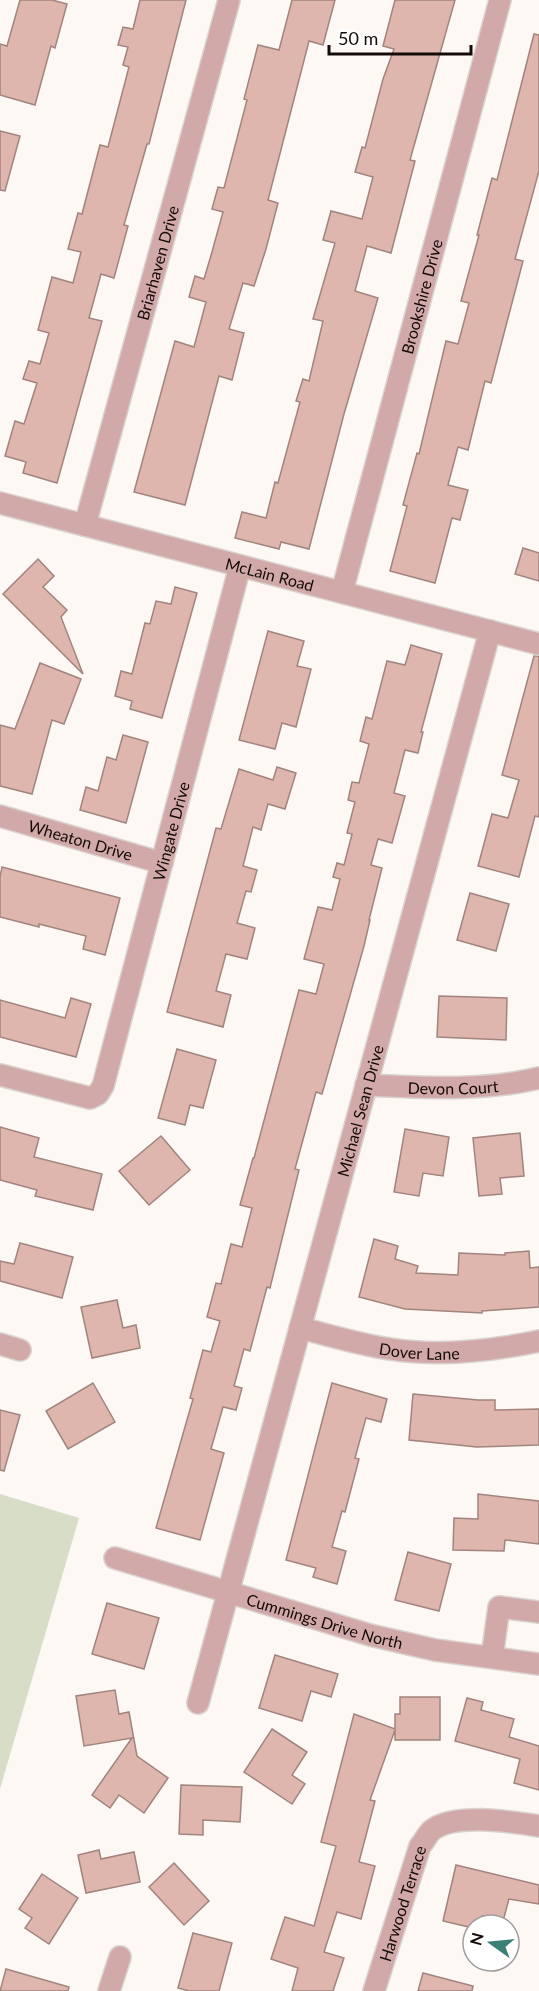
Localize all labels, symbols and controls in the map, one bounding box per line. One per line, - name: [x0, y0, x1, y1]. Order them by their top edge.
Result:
- scale bar: [329, 18, 472, 56]
- text: 50 m: [338, 27, 378, 49]
- street label: Briarhaven Drive: [132, 203, 182, 322]
- street label: Brookshire Drive: [397, 237, 445, 356]
- street label: McLain Road: [224, 553, 316, 594]
- street label: Wingate Drive: [148, 779, 192, 883]
- street label: Wheaton Drive: [26, 815, 135, 864]
- street label: Michael Sean Drive: [332, 1043, 386, 1179]
- street label: Devon Court: [407, 1076, 499, 1097]
- street label: Dover Lane: [378, 1338, 460, 1362]
- street label: Cummings Drive North: [244, 1589, 405, 1652]
- street label: Harwood Terrace: [375, 1843, 429, 1964]
- north arrow: [461, 1913, 521, 1973]
- text: N: [465, 1931, 487, 1947]

